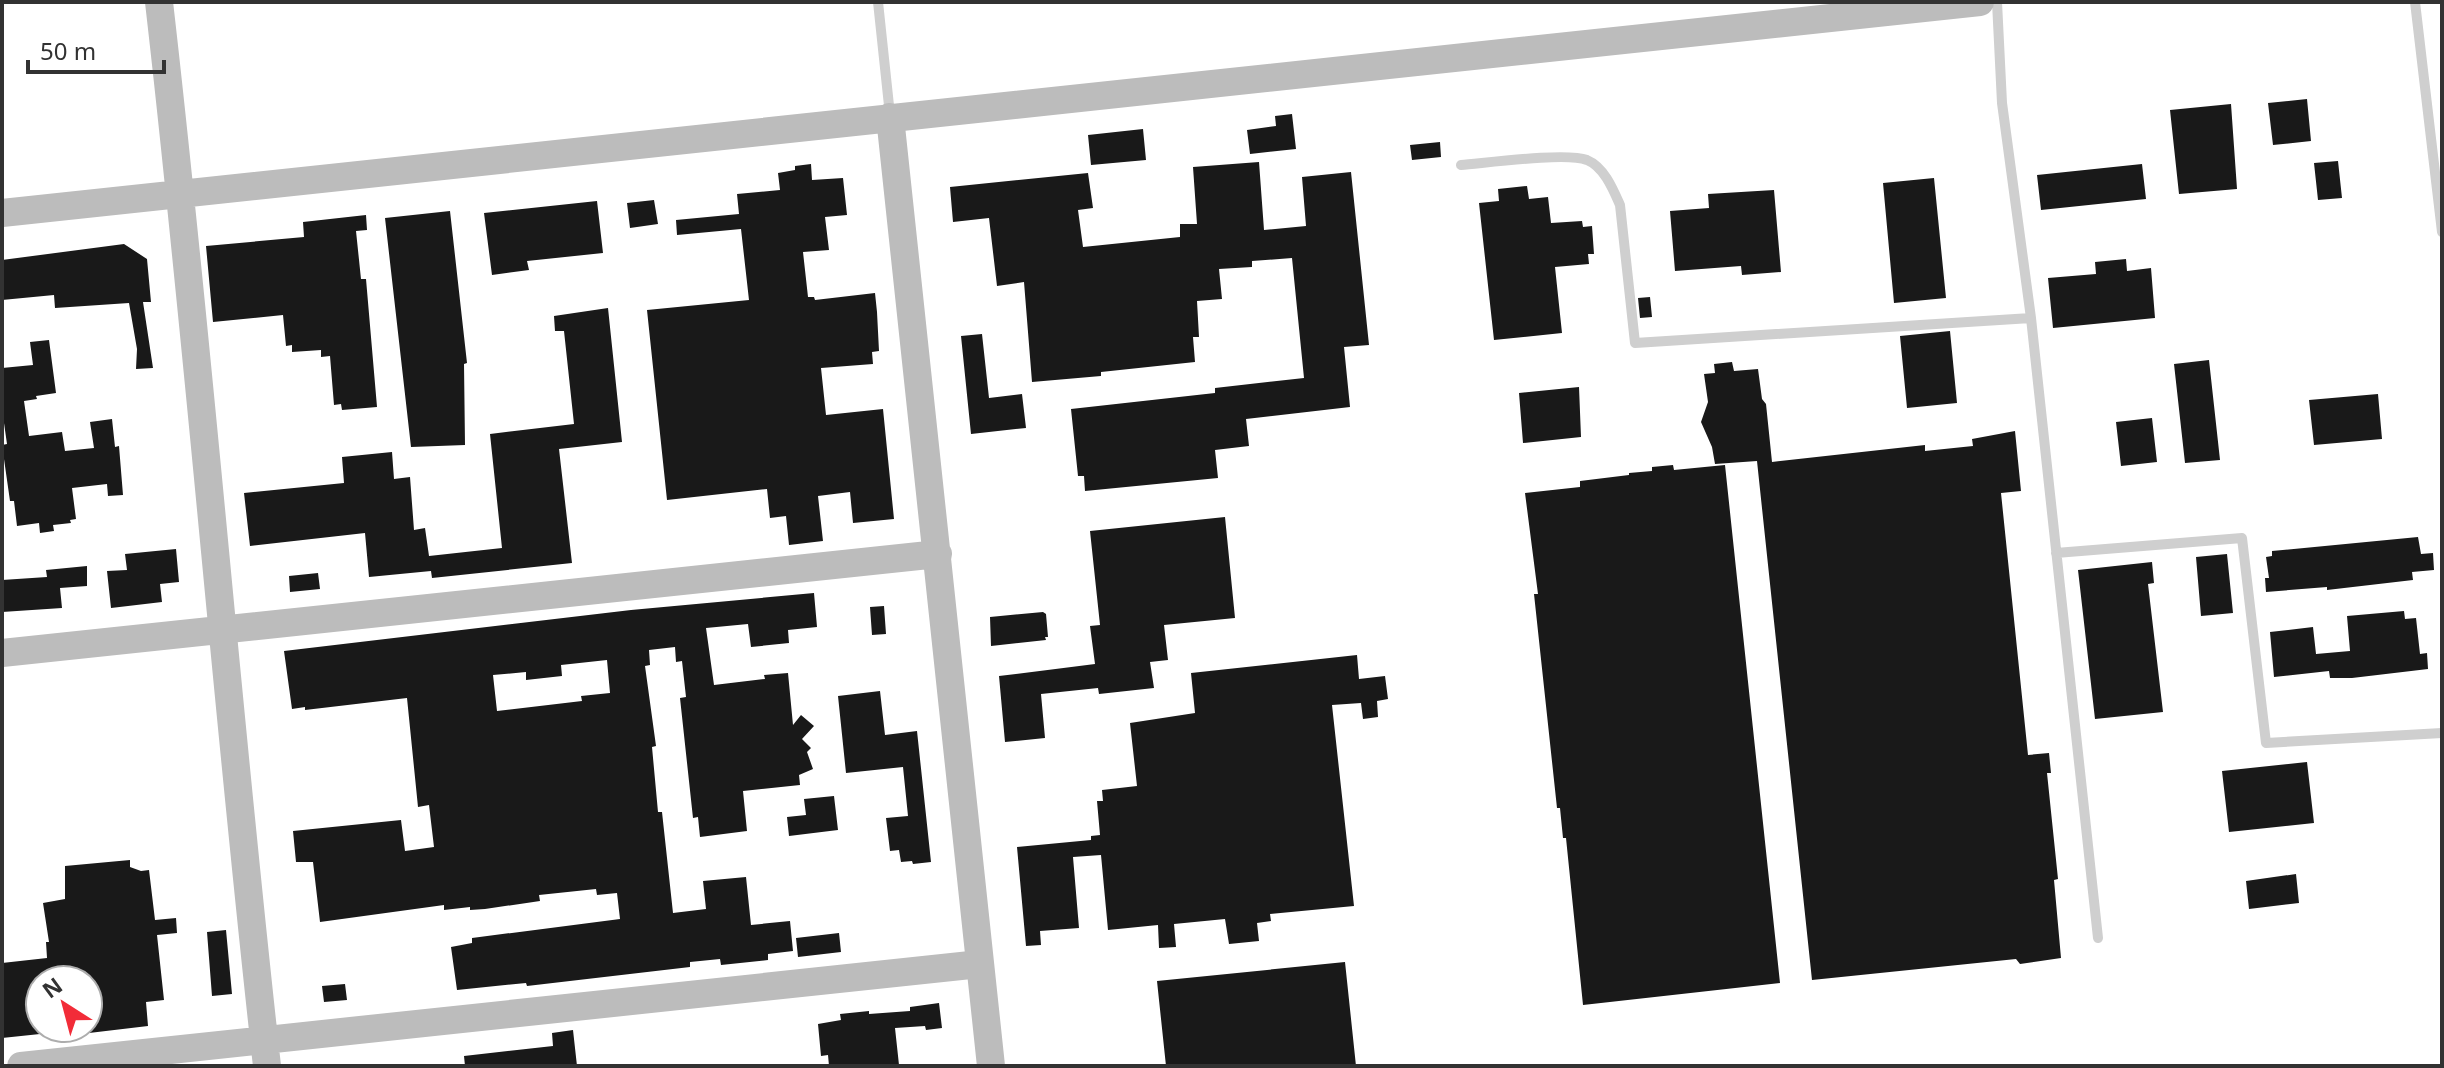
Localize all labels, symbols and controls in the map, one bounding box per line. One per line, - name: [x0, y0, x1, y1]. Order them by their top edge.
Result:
- scale bar: [28, 24, 164, 74]
- text: 50 m: [40, 34, 96, 67]
- north arrow: [24, 964, 104, 1044]
- text: N: [36, 970, 68, 1004]

